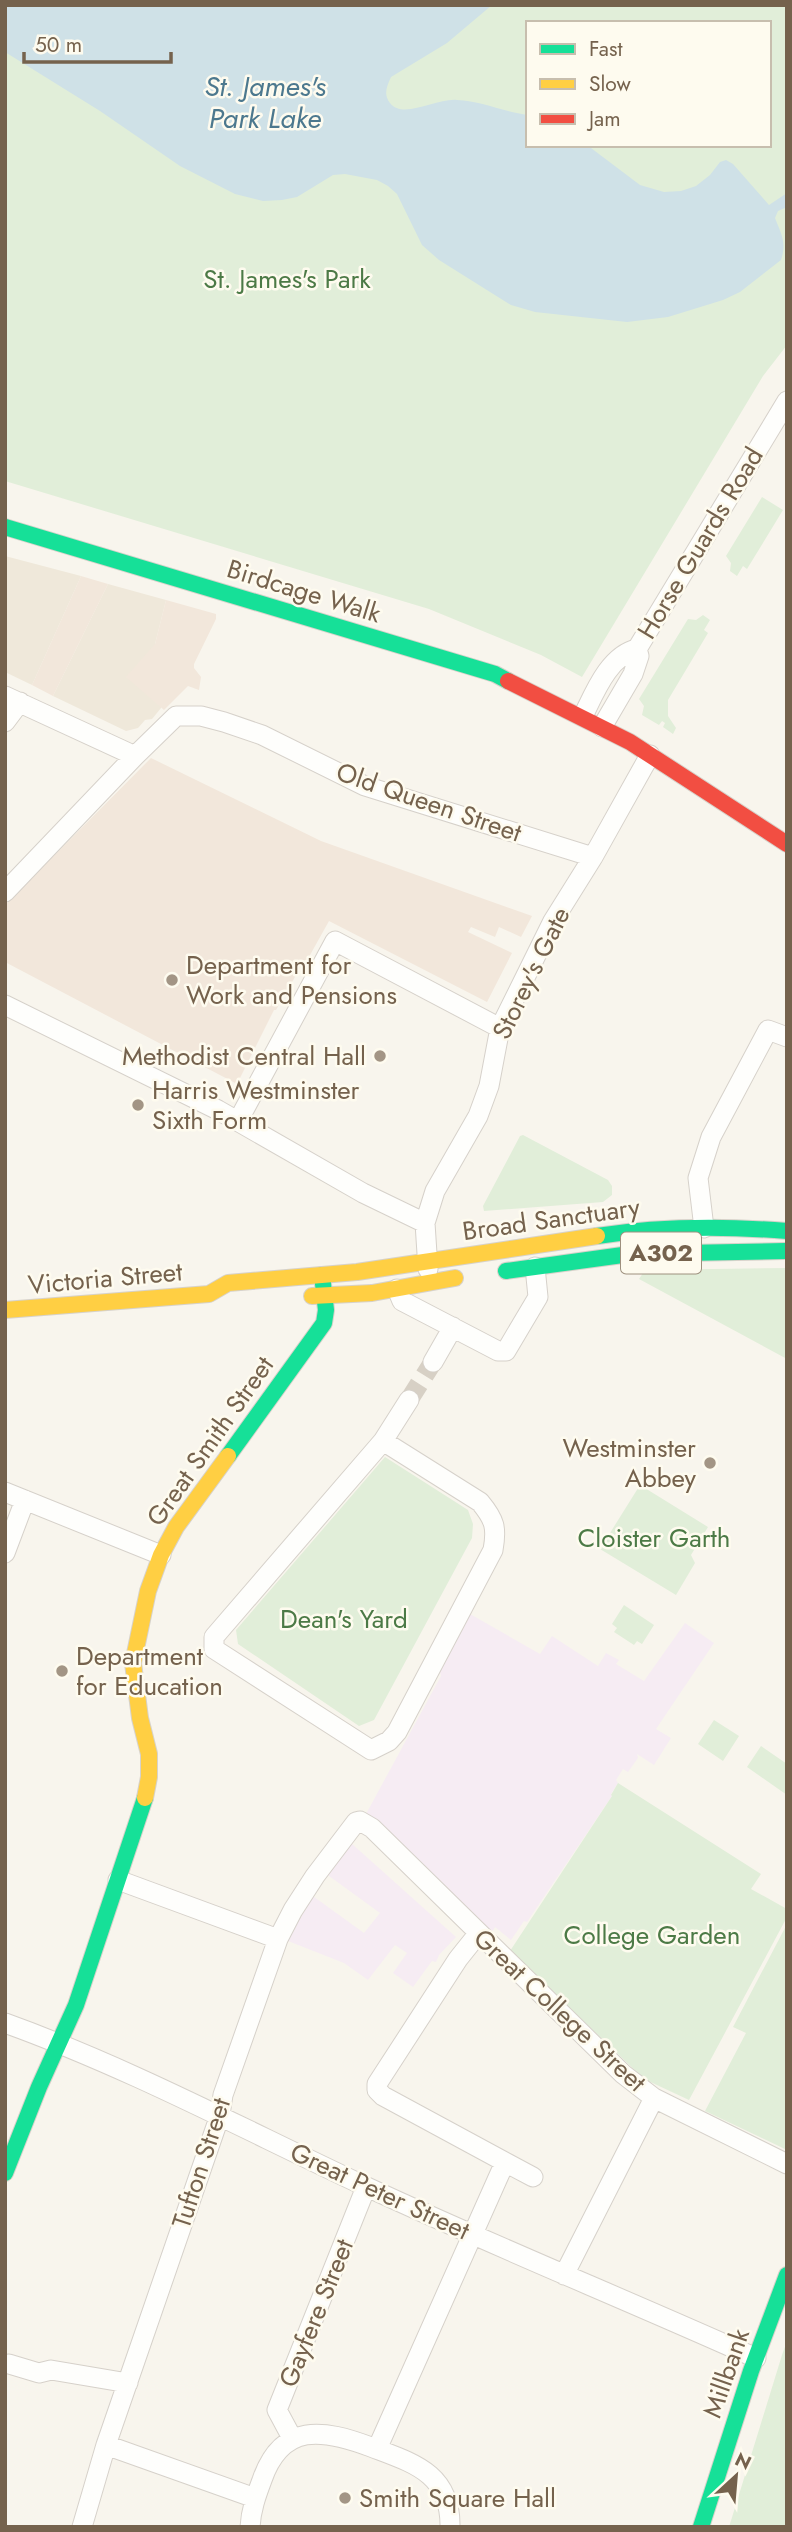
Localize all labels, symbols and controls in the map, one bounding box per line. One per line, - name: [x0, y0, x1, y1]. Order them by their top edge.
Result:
- scale bar: [24, 21, 172, 65]
- legend: [526, 21, 771, 147]
- text: 50 m: [35, 30, 82, 60]
- text: Fast: [589, 34, 622, 64]
- water label: St. James's Park Lake: [204, 66, 327, 139]
- text: Slow: [589, 69, 631, 99]
- text: Jam: [586, 104, 621, 134]
- park label: St. James's Park: [203, 260, 371, 298]
- street label: Horse Guards Road: [628, 440, 772, 646]
- street label: Birdcage Walk: [222, 550, 386, 633]
- street label: Old Queen Street: [331, 753, 527, 852]
- street label: Storey's Gate: [483, 900, 579, 1046]
- place label: Department for Work and Pensions: [186, 946, 397, 1014]
- marker: Department for Work and Pensions: [164, 972, 180, 988]
- place label: Methodist Central Hall: [122, 1037, 366, 1075]
- marker: Methodist Central Hall: [372, 1048, 388, 1064]
- place label: Harris Westminster Sixth Form: [152, 1071, 360, 1139]
- marker: Harris Westminster Sixth Form: [130, 1097, 146, 1113]
- street label: Broad Sanctuary: [460, 1188, 643, 1250]
- road number: A302: [621, 1232, 701, 1274]
- street label: Victoria Street: [26, 1252, 185, 1304]
- street label: Great Smith Street: [137, 1348, 283, 1534]
- place label: Westminster Abbey: [563, 1429, 697, 1497]
- marker: Westminster Abbey: [702, 1455, 718, 1471]
- park label: Cloister Garth: [577, 1519, 731, 1557]
- park label: Dean's Yard: [280, 1600, 408, 1638]
- place label: Department for Education: [76, 1637, 223, 1705]
- marker: Department for Education: [54, 1663, 70, 1679]
- park label: College Garden: [564, 1916, 740, 1954]
- street label: Great College Street: [465, 1920, 655, 2101]
- street label: Tufton Street: [162, 2092, 240, 2233]
- street label: Great Peter Street: [284, 2133, 477, 2250]
- street label: Gayfere Street: [269, 2233, 363, 2393]
- street label: Millbank: [693, 2323, 759, 2423]
- north arrow: [701, 2441, 771, 2511]
- text: N: [731, 2446, 756, 2477]
- place label: Smith Square Hall: [359, 2479, 556, 2517]
- marker: Smith Square Hall: [337, 2490, 353, 2506]

